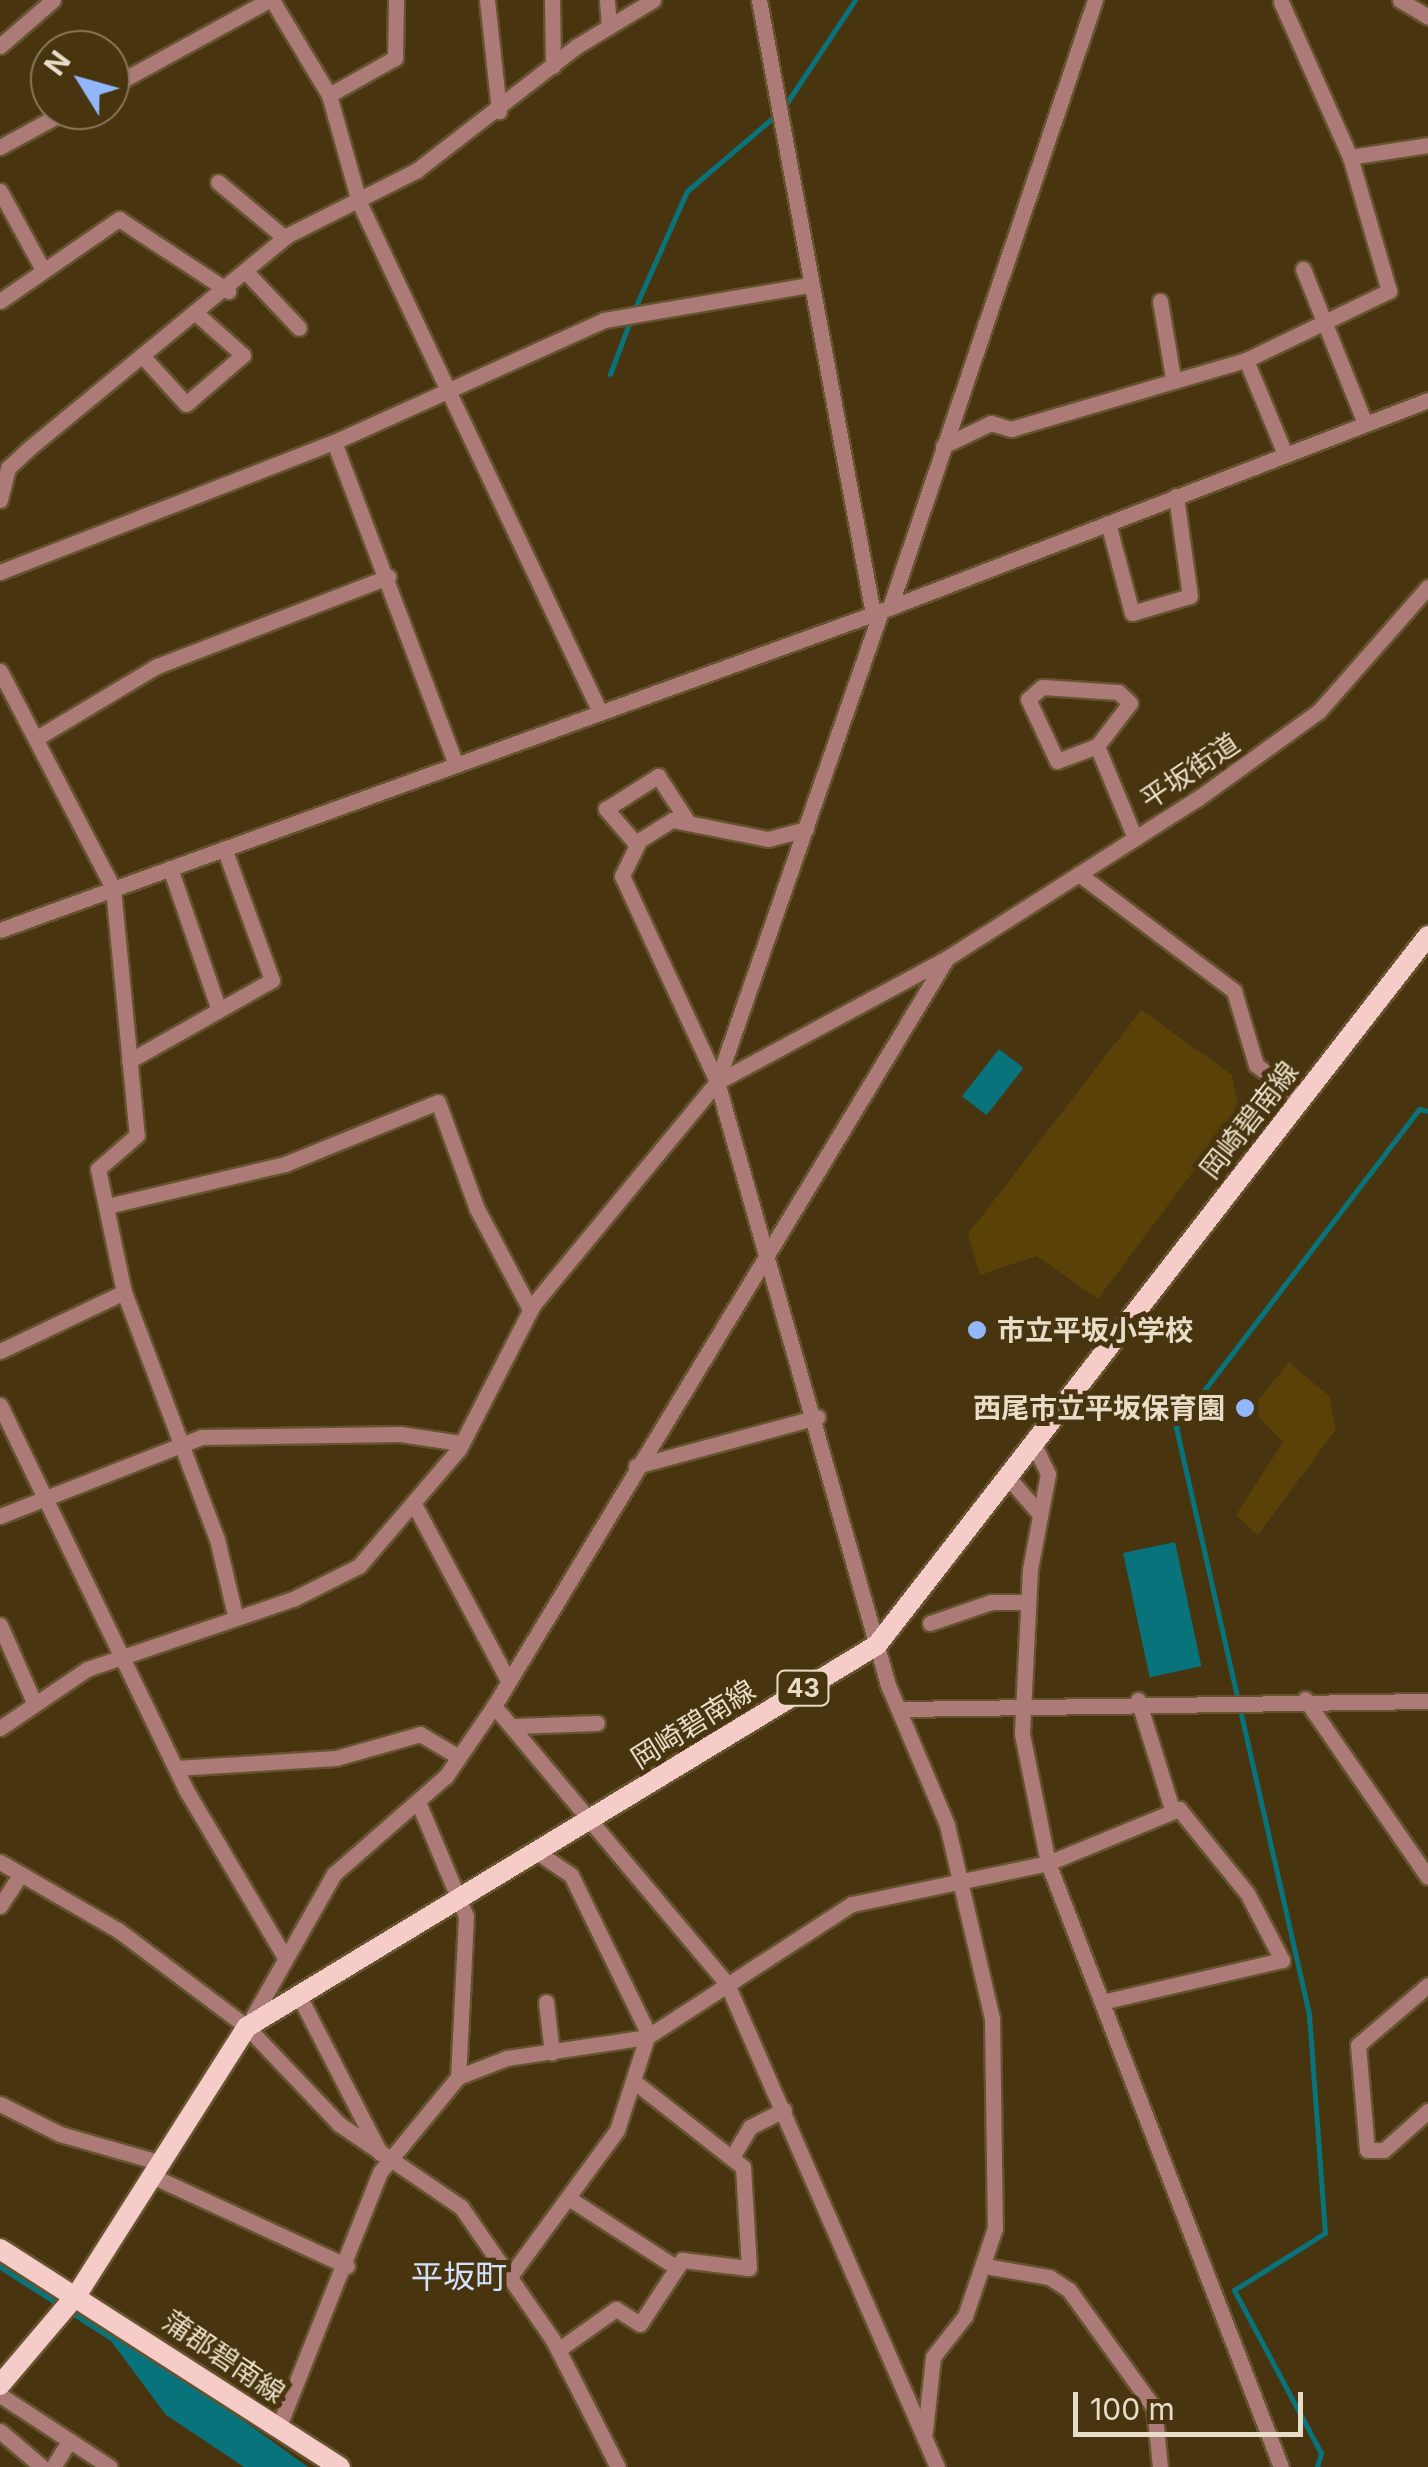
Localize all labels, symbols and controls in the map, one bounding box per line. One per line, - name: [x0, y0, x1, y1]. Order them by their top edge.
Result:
- north arrow: [30, 30, 130, 130]
- text: N: [38, 44, 78, 82]
- street label: 平坂街道: [1134, 726, 1246, 816]
- street label: 岡崎碧南線: [1193, 1054, 1305, 1186]
- place label: 市立平坂小学校: [997, 1313, 1193, 1347]
- marker: 市立平坂小学校: [966, 1319, 988, 1341]
- place label: 西尾市立平坂保育園: [973, 1391, 1225, 1425]
- marker: 西尾市立平坂保育園: [1234, 1397, 1256, 1419]
- road number: 43: [776, 1668, 830, 1708]
- street label: 岡崎碧南線: [625, 1673, 761, 1775]
- district label: 平坂町: [411, 2258, 507, 2296]
- street label: 蒲郡碧南線: [157, 2304, 291, 2410]
- scale bar: [1078, 2372, 1308, 2434]
- text: 100 m: [1090, 2391, 1175, 2427]

